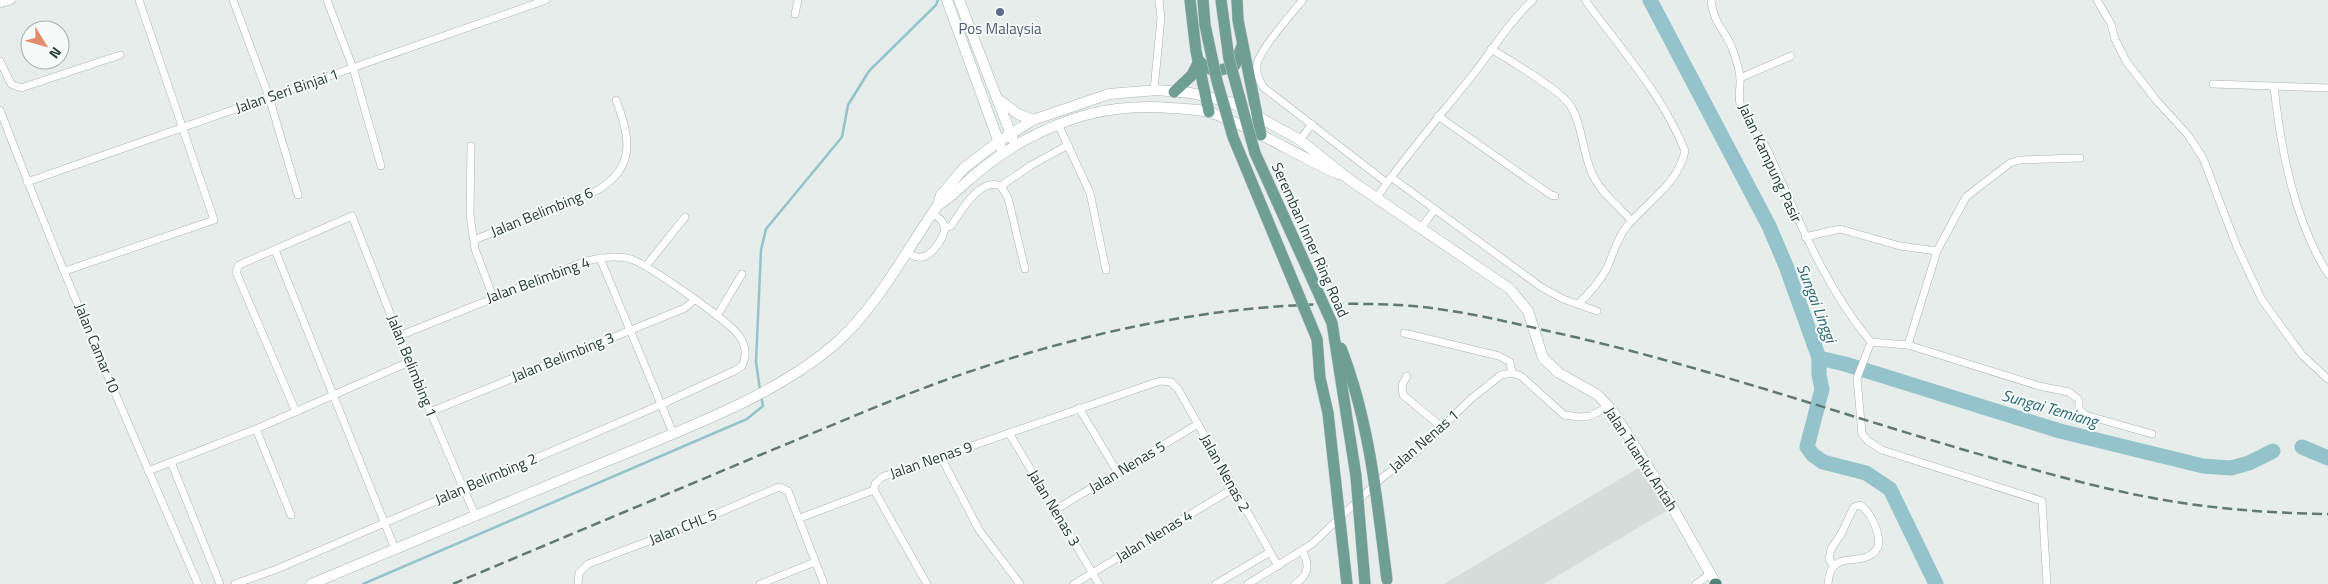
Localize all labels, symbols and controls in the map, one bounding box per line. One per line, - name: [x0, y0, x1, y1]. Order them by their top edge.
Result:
- marker: Pos Malaysia: [994, 6, 1006, 18]
- place label: Pos Malaysia: [959, 17, 1042, 40]
- north arrow: [20, 20, 70, 70]
- text: N: [44, 43, 67, 63]
- street label: Jalan Seri Binjai 1: [232, 62, 342, 119]
- street label: Jalan Kampung Pasir: [1733, 99, 1808, 226]
- street label: Seremban Inner Ring Road: [1266, 159, 1355, 321]
- street label: Jalan Belimbing 6: [487, 180, 597, 243]
- street label: Jalan Belimbing 4: [483, 250, 593, 309]
- water label: Sungai Linggi: [1791, 260, 1844, 347]
- street label: Jalan Camar 10: [69, 299, 126, 396]
- street label: Jalan Belimbing 1: [381, 311, 444, 421]
- street label: Jalan Belimbing 3: [508, 325, 618, 388]
- water label: Sungai Temiang: [1999, 383, 2103, 434]
- street label: Jalan Tuanku Antah: [1599, 402, 1684, 516]
- street label: Jalan Nenas 1: [1384, 404, 1464, 478]
- street label: Jalan Nenas 2: [1195, 430, 1256, 516]
- street label: Jalan Nenas 9: [886, 435, 975, 484]
- street label: Jalan Nenas 5: [1084, 435, 1170, 499]
- street label: Jalan Belimbing 2: [431, 447, 540, 510]
- street label: Jalan Nenas 3: [1022, 465, 1086, 551]
- street label: Jalan CHL 5: [645, 503, 720, 551]
- street label: Jalan Nenas 4: [1111, 504, 1197, 568]

